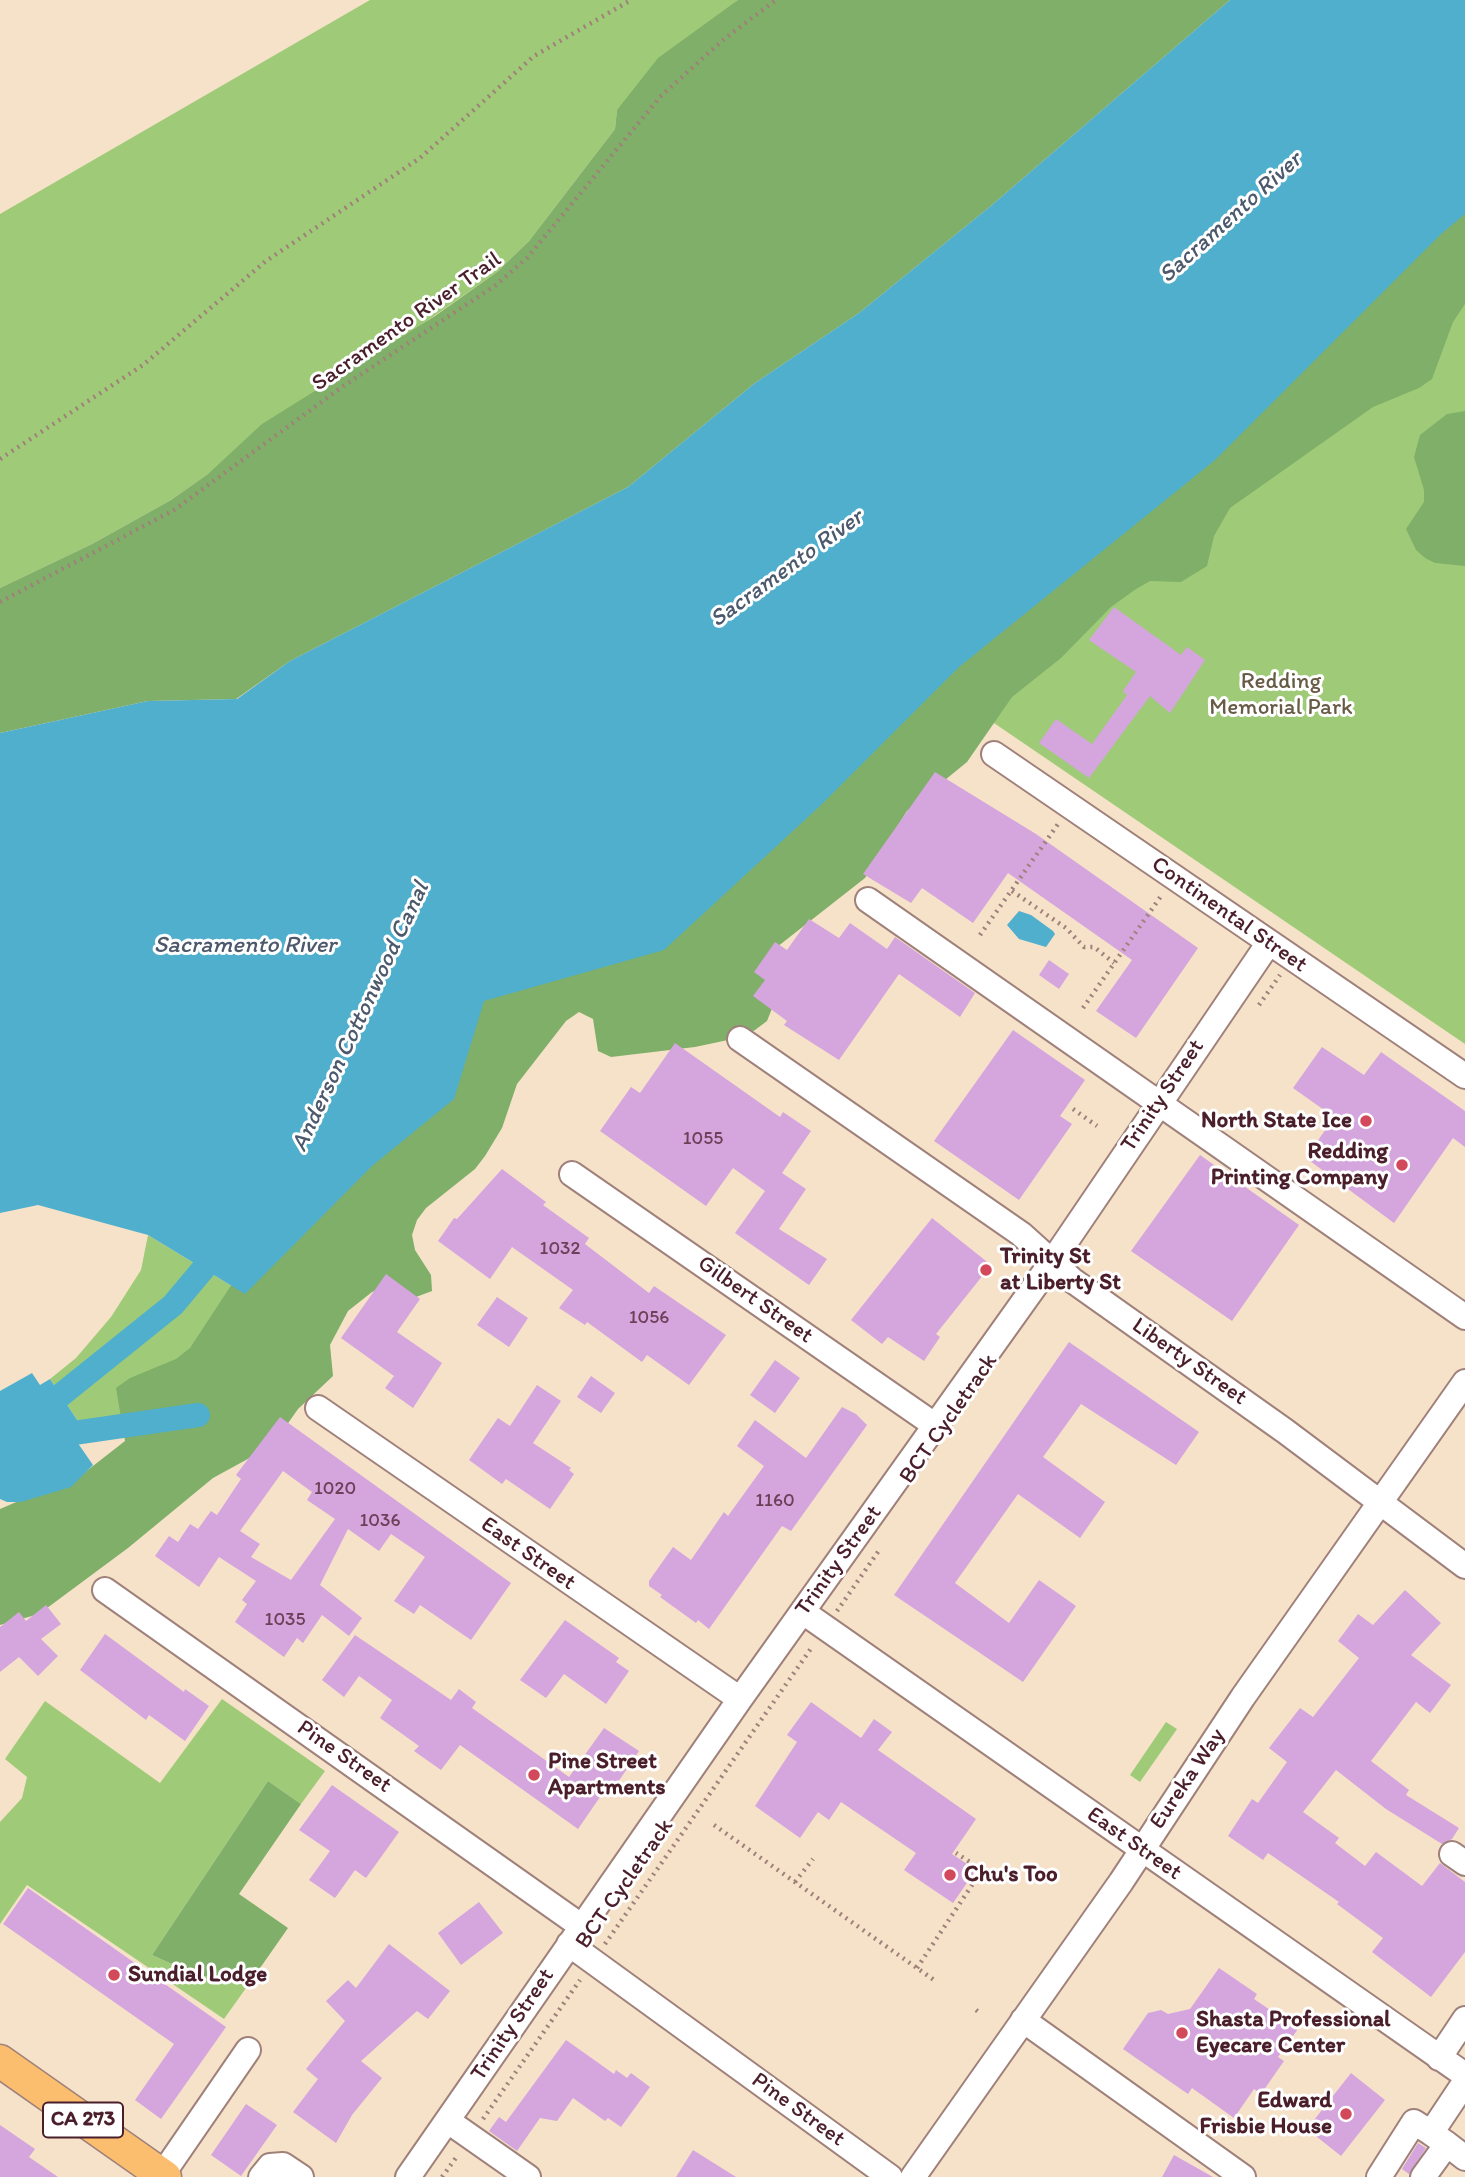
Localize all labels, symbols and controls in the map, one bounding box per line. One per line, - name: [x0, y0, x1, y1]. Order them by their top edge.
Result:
- water label: Sacramento River: [1154, 146, 1308, 290]
- street label: Sacramento River Trail: [307, 246, 507, 398]
- water label: Sacramento River: [705, 504, 869, 634]
- park label: Redding Memorial Park: [1209, 668, 1353, 722]
- street label: Continental Street: [1146, 851, 1312, 979]
- water label: Anderson Cottonwood Canal: [286, 878, 436, 1156]
- water label: Sacramento River: [154, 932, 336, 960]
- street label: Trinity Street: [1115, 1034, 1211, 1158]
- place label: North State Ice: [1201, 1107, 1352, 1135]
- marker: North State Ice: [1358, 1113, 1374, 1129]
- house number: 1055: [683, 1128, 723, 1150]
- place label: Redding Printing Company: [1211, 1138, 1388, 1192]
- marker: Redding Printing Company: [1394, 1157, 1410, 1173]
- house number: 1032: [540, 1238, 580, 1260]
- place label: Trinity St at Liberty St: [1000, 1243, 1121, 1297]
- street label: Gilbert Street: [692, 1250, 818, 1350]
- marker: Trinity St at Liberty St: [978, 1262, 994, 1278]
- house number: 1056: [629, 1307, 669, 1329]
- street label: Liberty Street: [1126, 1312, 1252, 1412]
- street label: BCT Cycletrack: [894, 1349, 1004, 1489]
- house number: 1020: [314, 1478, 356, 1500]
- house number: 1160: [755, 1490, 795, 1512]
- street label: Trinity Street: [790, 1500, 888, 1622]
- house number: 1036: [360, 1510, 400, 1532]
- street label: East Street: [475, 1511, 581, 1597]
- house number: 1035: [265, 1609, 305, 1631]
- street label: Pine Street: [291, 1714, 397, 1800]
- street label: Eureka Way: [1144, 1723, 1232, 1835]
- place label: Pine Street Apartments: [548, 1748, 666, 1802]
- marker: Pine Street Apartments: [526, 1767, 542, 1783]
- street label: East Street: [1081, 1801, 1187, 1887]
- street label: BCT Cycletrack: [570, 1814, 680, 1954]
- place label: Chu's Too: [964, 1861, 1058, 1889]
- marker: Chu's Too: [942, 1867, 958, 1883]
- place label: Sundial Lodge: [128, 1961, 267, 1989]
- street label: Trinity Street: [465, 1963, 561, 2087]
- marker: Sundial Lodge: [106, 1967, 122, 1983]
- place label: Shasta Professional Eyecare Center: [1196, 2006, 1391, 2060]
- marker: Shasta Professional Eyecare Center: [1174, 2025, 1190, 2041]
- street label: Pine Street: [746, 2067, 850, 2153]
- place label: Edward Frisbie House: [1199, 2087, 1332, 2141]
- road number: CA 273: [43, 2102, 123, 2138]
- marker: Edward Frisbie House: [1338, 2106, 1354, 2122]

